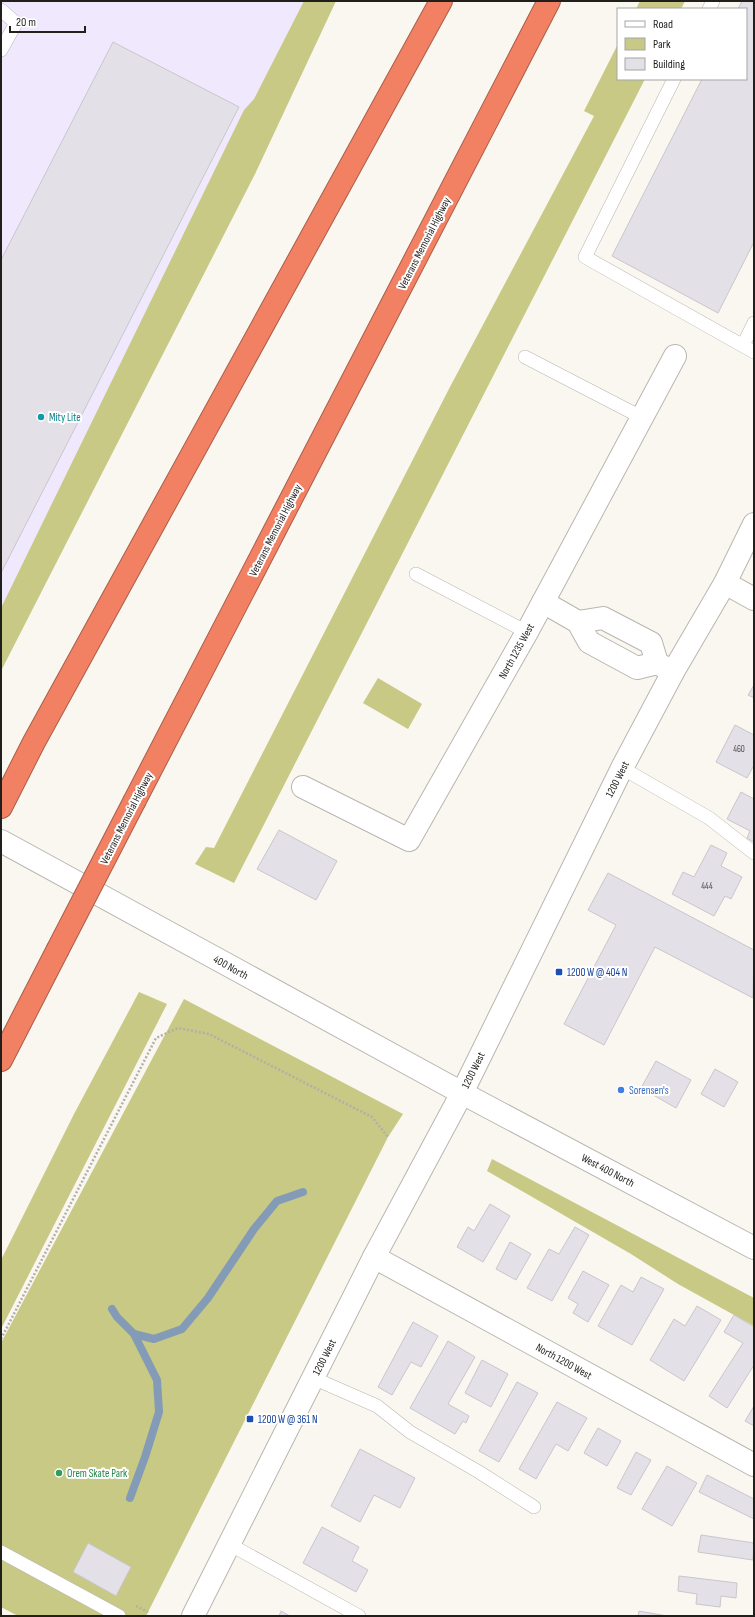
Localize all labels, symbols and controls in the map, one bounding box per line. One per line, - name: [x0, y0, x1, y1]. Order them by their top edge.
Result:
- scale bar: [10, 8, 85, 34]
- legend: [617, 8, 747, 80]
- text: 20 m: [16, 15, 36, 30]
- text: Road: [653, 17, 673, 32]
- text: Park: [653, 37, 671, 52]
- text: Building: [653, 57, 685, 72]
- street label: Veterans Memorial Highway: [396, 194, 454, 291]
- place label: Mity Lite: [49, 411, 81, 424]
- marker: Mity Lite: [36, 412, 46, 422]
- street label: Veterans Memorial Highway: [247, 481, 305, 578]
- street label: North 1235 West: [496, 621, 537, 681]
- house number: 460: [733, 744, 745, 755]
- street label: 1200 West: [603, 758, 632, 799]
- street label: Veterans Memorial Highway: [98, 769, 156, 866]
- house number: 444: [701, 881, 713, 892]
- street label: 400 North: [211, 953, 251, 982]
- place label: 1200 W @ 404 N: [567, 966, 627, 979]
- marker: 1200 W @ 404 N: [554, 967, 564, 977]
- street label: 1200 West: [459, 1049, 488, 1090]
- place label: Sorensen's: [629, 1084, 669, 1097]
- marker: Sorensen's: [616, 1085, 626, 1095]
- street label: West 400 North: [579, 1151, 637, 1190]
- street label: 1200 West: [310, 1336, 339, 1377]
- street label: North 1200 West: [533, 1341, 595, 1382]
- place label: 1200 W @ 361 N: [258, 1413, 318, 1426]
- marker: 1200 W @ 361 N: [245, 1414, 255, 1424]
- place label: Orem Skate Park: [67, 1467, 128, 1480]
- marker: Orem Skate Park: [54, 1468, 64, 1478]

